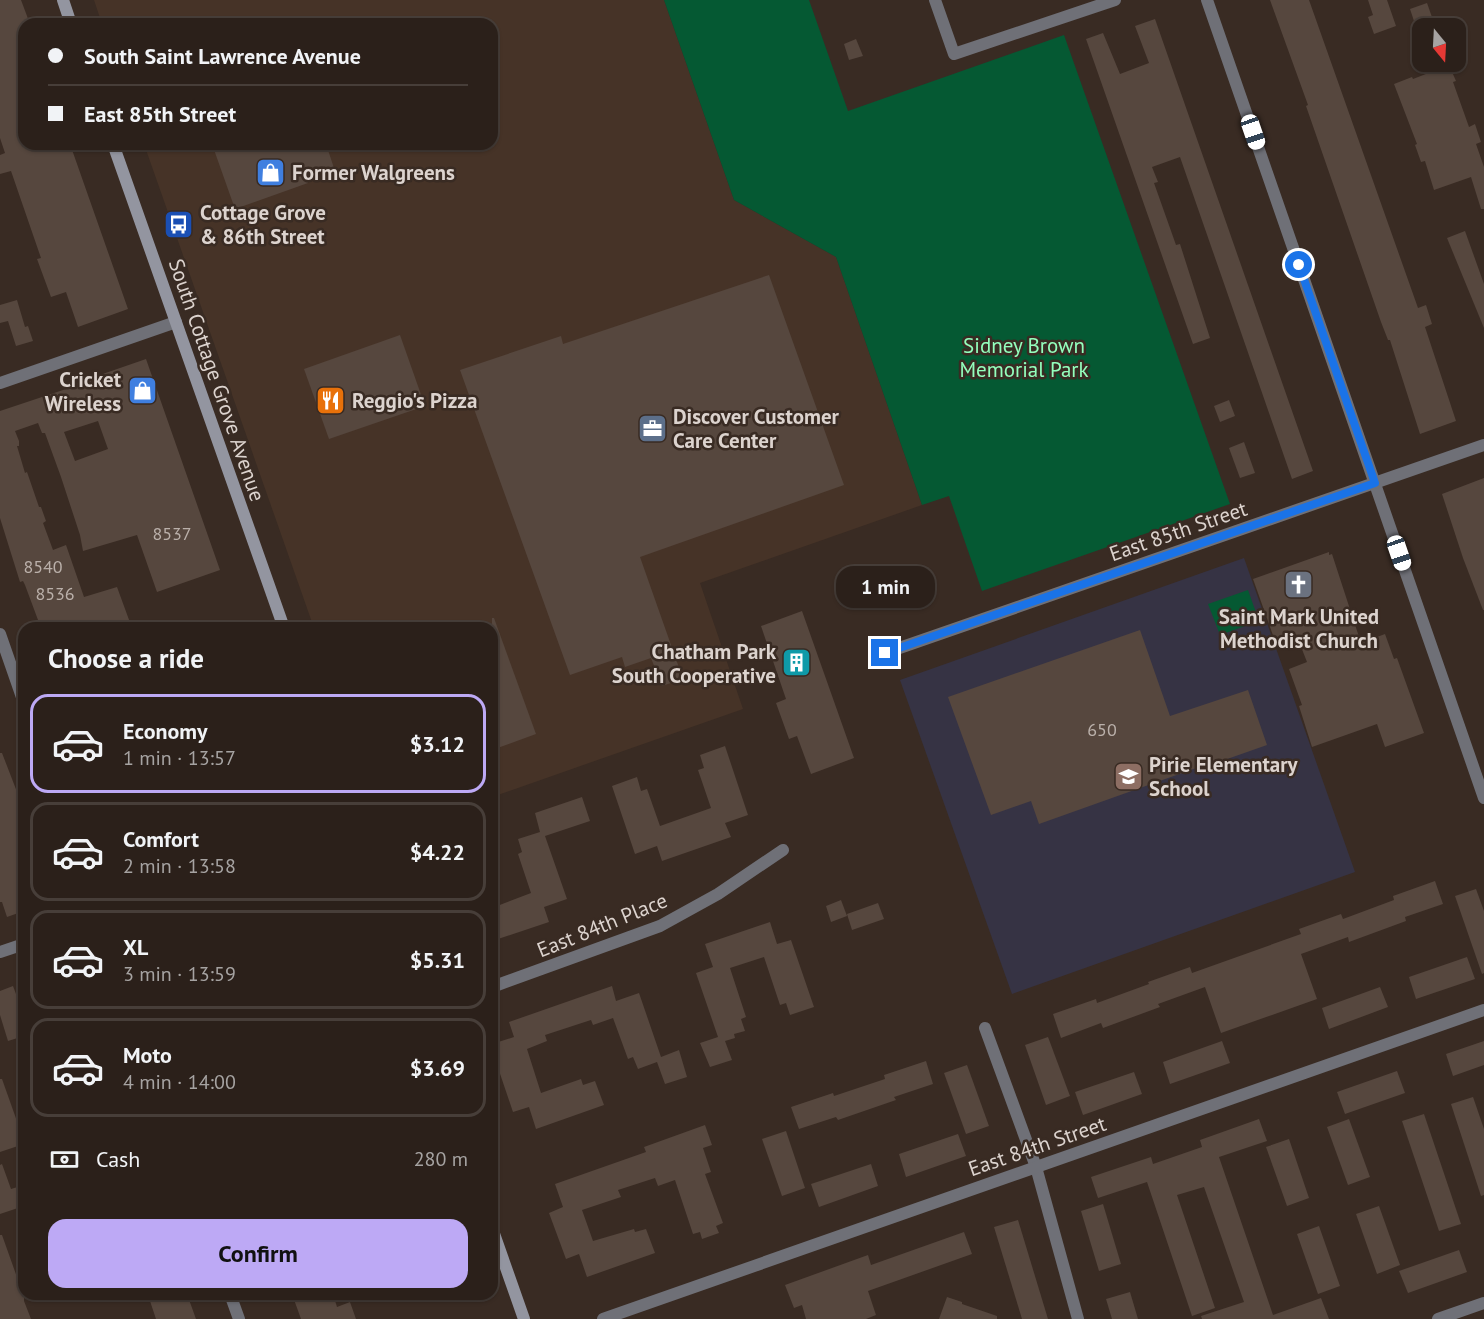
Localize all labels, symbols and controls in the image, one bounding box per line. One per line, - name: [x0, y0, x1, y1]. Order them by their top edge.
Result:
- north arrow: [1412, 18, 1466, 72]
- map controls: [1412, 18, 1466, 72]
- text: South Saint Lawrence Avenue: [84, 42, 361, 70]
- text: East 85th Street: [84, 100, 236, 128]
- car: [1239, 112, 1267, 152]
- shop icon: Former Walgreens: [255, 156, 287, 188]
- place label: Former Walgreens: [292, 159, 455, 186]
- place label: Cottage Grove & 86th Street: [200, 199, 326, 250]
- bus stop icon: Cottage Grove & 86th Street: [163, 208, 195, 240]
- route start: [1285, 251, 1312, 278]
- street label: South Cottage Grove Avenue: [163, 255, 271, 505]
- park label: Sidney Brown Memorial Park: [959, 332, 1089, 383]
- place label: Cricket Wireless: [45, 366, 122, 417]
- shop icon: Cricket Wireless: [126, 375, 158, 407]
- restaurant icon: Reggio's Pizza: [315, 384, 347, 416]
- place label: Reggio's Pizza: [352, 387, 477, 414]
- place label: Discover Customer Care Center: [673, 403, 840, 454]
- office icon: Discover Customer Care Center: [636, 412, 668, 444]
- street label: East 85th Street: [1106, 495, 1250, 567]
- house number: 8537: [152, 522, 192, 545]
- car: [1385, 533, 1413, 573]
- house number: 8540: [23, 555, 63, 578]
- callout: 1 min: [836, 566, 934, 608]
- church icon: Saint Mark United Methodist Church: [1283, 569, 1315, 601]
- text: 1 min: [861, 574, 910, 600]
- house number: 8536: [35, 582, 75, 605]
- place label: Saint Mark United Methodist Church: [1219, 603, 1379, 654]
- place label: Chatham Park South Cooperative: [612, 638, 777, 689]
- route end: [871, 639, 898, 666]
- text: Choose a ride: [48, 641, 204, 675]
- building icon: Chatham Park South Cooperative: [781, 647, 813, 679]
- icon: car: [51, 717, 105, 771]
- text: Economy: [123, 717, 207, 745]
- house number: 650: [1087, 718, 1117, 741]
- text: $3.12: [410, 730, 465, 758]
- text: 1 min · 13:57: [123, 745, 236, 771]
- place label: Pirie Elementary School: [1149, 751, 1299, 802]
- school or university icon: Pirie Elementary School: [1112, 760, 1144, 792]
- icon: car: [51, 825, 105, 879]
- text: Comfort: [123, 825, 199, 853]
- text: $4.22: [410, 838, 465, 866]
- text: 2 min · 13:58: [123, 853, 236, 879]
- street label: East 84th Place: [533, 887, 671, 963]
- icon: car: [51, 933, 105, 987]
- text: XL: [123, 933, 148, 961]
- text: $5.31: [410, 946, 465, 974]
- text: 3 min · 13:59: [123, 961, 236, 987]
- icon: car: [51, 1041, 105, 1095]
- text: Moto: [123, 1041, 172, 1069]
- text: $3.69: [410, 1054, 465, 1082]
- text: 4 min · 14:00: [123, 1069, 236, 1095]
- street label: East 84th Street: [965, 1110, 1109, 1182]
- icon: cash: [48, 1143, 81, 1176]
- text: Cash: [96, 1145, 140, 1173]
- text: 280 m: [414, 1146, 468, 1172]
- button: Confirm: [48, 1219, 468, 1288]

